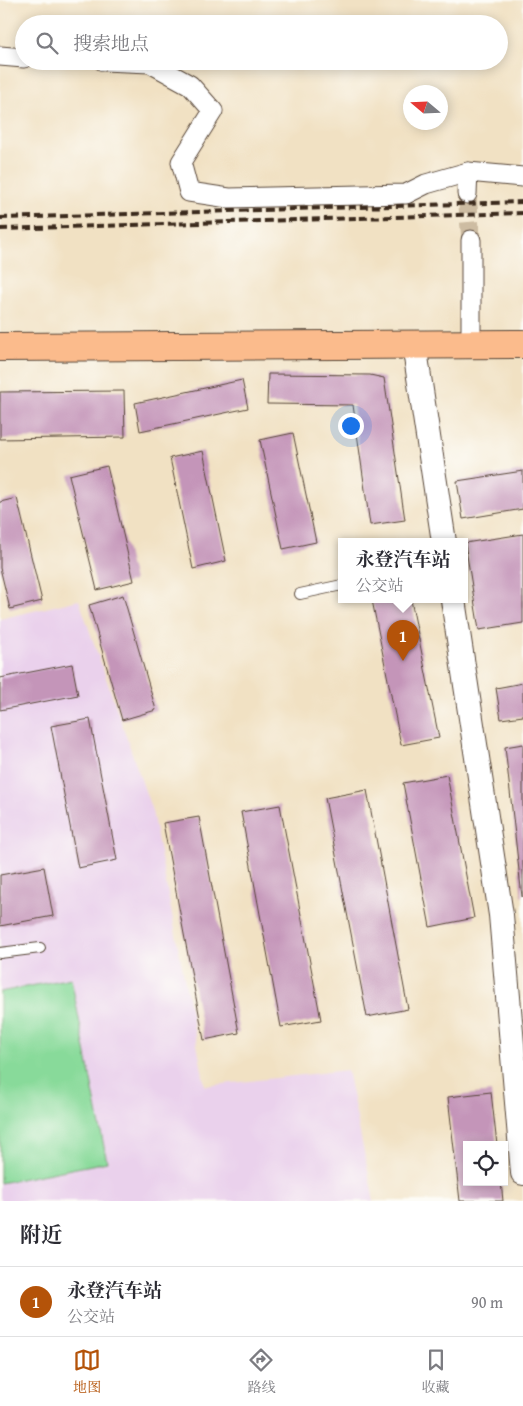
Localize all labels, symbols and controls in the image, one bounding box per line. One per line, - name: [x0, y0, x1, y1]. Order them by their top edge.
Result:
- search box: [15, 15, 508, 70]
- icon: search: [33, 29, 61, 57]
- text: 搜索地点: [73, 29, 149, 57]
- north arrow: [403, 85, 448, 130]
- your location: [338, 413, 364, 439]
- popup: [338, 538, 468, 603]
- text: 永登汽车站: [355, 545, 451, 573]
- text: 公交站: [355, 573, 404, 597]
- pin: 1: [387, 620, 419, 661]
- map controls: [463, 1141, 508, 1186]
- button: locate: [463, 1141, 508, 1186]
- text: 附近: [20, 1219, 62, 1250]
- text: 永登汽车站: [67, 1276, 162, 1304]
- text: 1: [32, 1290, 40, 1314]
- text: 90 m: [471, 1290, 503, 1314]
- text: 公交站: [67, 1304, 115, 1328]
- tab: 地图: [73, 1346, 101, 1397]
- tab: 路线: [247, 1346, 275, 1397]
- tab: 收藏: [422, 1346, 450, 1397]

